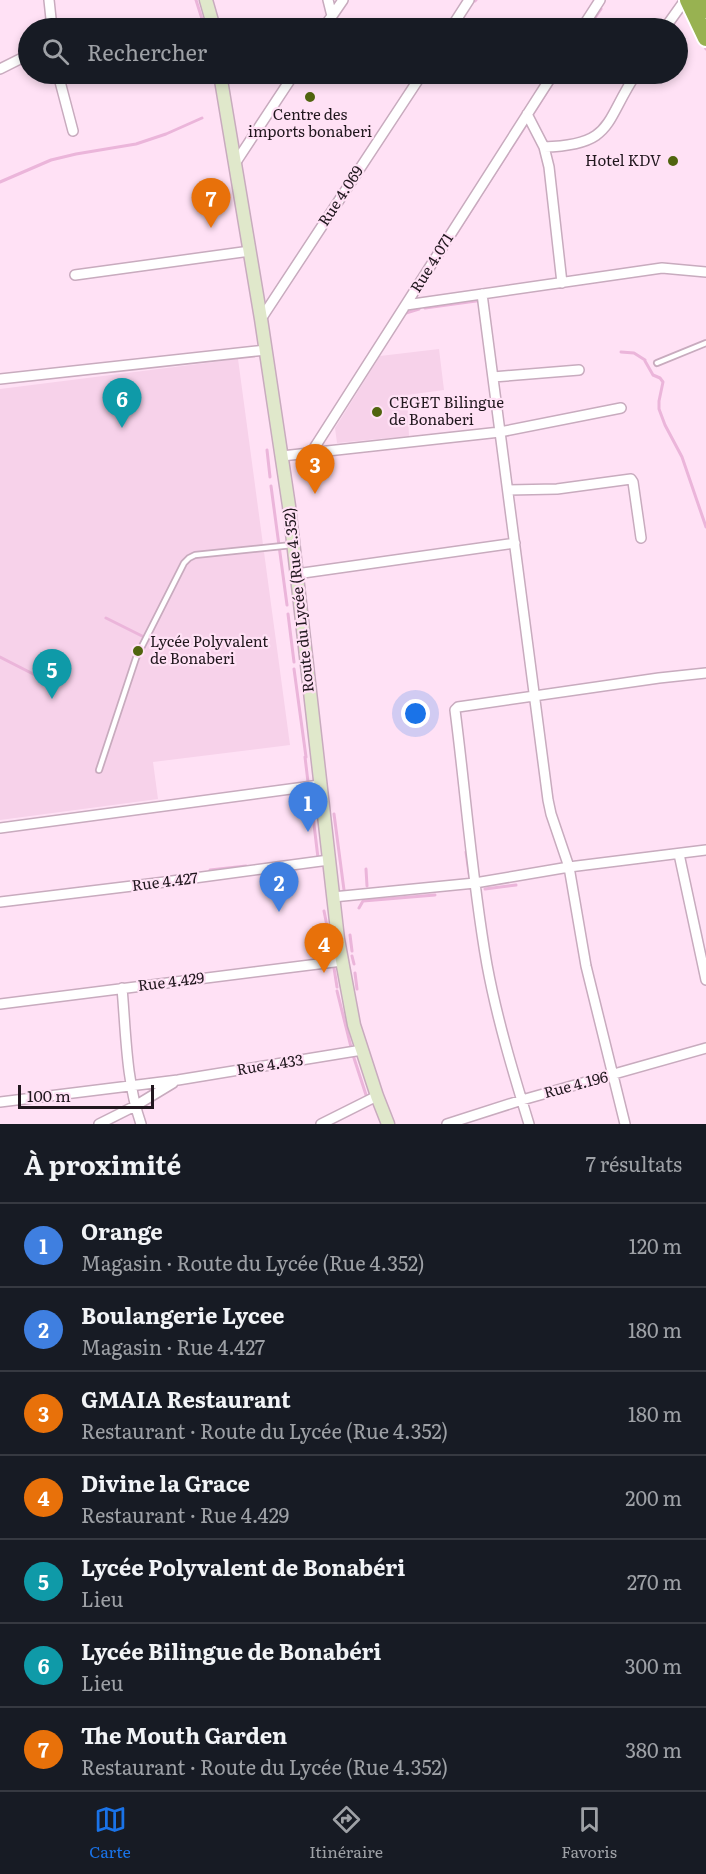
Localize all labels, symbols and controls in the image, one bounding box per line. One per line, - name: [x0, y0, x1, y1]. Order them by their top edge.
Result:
- search box: [18, 18, 688, 84]
- icon: search: [39, 35, 72, 68]
- text: Rechercher: [87, 35, 207, 68]
- marker: Centre des imports bonaberi: [303, 90, 317, 104]
- place label: Centre des imports bonaberi: [248, 102, 372, 142]
- place label: Hotel KDV: [585, 148, 661, 171]
- marker: Hotel KDV: [666, 154, 680, 168]
- street label: Rue 4.069: [311, 160, 368, 230]
- pin: 7: [192, 178, 230, 228]
- street label: Rue 4.071: [403, 228, 458, 296]
- pin: 6: [102, 378, 142, 428]
- place label: CEGET Bilingue de Bonaberi: [389, 390, 504, 430]
- marker: CEGET Bilingue de Bonaberi: [370, 405, 384, 419]
- pin: 3: [296, 444, 334, 494]
- street label: Route du Lycée (Rue 4.352): [276, 506, 319, 694]
- place label: Lycée Polyvalent de Bonaberi: [150, 629, 268, 669]
- marker: Lycée Polyvalent de Bonaberi: [131, 644, 145, 658]
- pin: 5: [32, 650, 72, 699]
- your location: [401, 699, 430, 728]
- pin: 1: [288, 782, 328, 832]
- pin: 2: [260, 862, 298, 912]
- street label: Rue 4.427: [130, 865, 200, 896]
- pin: 4: [304, 924, 344, 973]
- street label: Rue 4.429: [136, 965, 206, 996]
- street label: Rue 4.433: [235, 1047, 305, 1080]
- street label: Rue 4.196: [541, 1064, 610, 1103]
- scale bar: [18, 1082, 154, 1110]
- text: 100 m: [27, 1083, 71, 1107]
- text: À proximité: [24, 1144, 181, 1183]
- text: 7 résultats: [586, 1148, 682, 1178]
- text: Orange: [81, 1214, 163, 1247]
- text: 1: [39, 1230, 48, 1260]
- text: 120 m: [629, 1230, 682, 1260]
- text: Magasin · Route du Lycée (Rue 4.352): [81, 1247, 425, 1277]
- text: Boulangerie Lycee: [81, 1298, 285, 1331]
- text: 2: [38, 1314, 49, 1344]
- text: 180 m: [628, 1314, 682, 1344]
- text: Magasin · Rue 4.427: [81, 1331, 265, 1361]
- text: GMAIA Restaurant: [81, 1382, 291, 1415]
- text: 3: [38, 1398, 49, 1428]
- text: 180 m: [628, 1398, 682, 1428]
- text: Restaurant · Route du Lycée (Rue 4.352): [81, 1415, 448, 1445]
- text: Divine la Grace: [81, 1466, 250, 1499]
- text: 4: [37, 1482, 50, 1512]
- text: 200 m: [625, 1482, 682, 1512]
- text: Restaurant · Rue 4.429: [81, 1499, 289, 1529]
- text: Lycée Polyvalent de Bonabéri: [81, 1550, 405, 1583]
- text: 5: [38, 1566, 49, 1596]
- text: 270 m: [627, 1566, 682, 1596]
- text: Lieu: [81, 1583, 123, 1613]
- text: Lycée Bilingue de Bonabéri: [81, 1634, 381, 1667]
- text: 6: [38, 1650, 49, 1680]
- text: 300 m: [625, 1650, 682, 1680]
- text: Lieu: [81, 1667, 123, 1697]
- text: The Mouth Garden: [81, 1718, 287, 1751]
- text: 7: [38, 1734, 49, 1764]
- text: 380 m: [625, 1734, 682, 1764]
- text: Restaurant · Route du Lycée (Rue 4.352): [81, 1751, 448, 1781]
- tab: Carte: [89, 1803, 131, 1863]
- tab: Itinéraire: [309, 1803, 383, 1863]
- tab: Favoris: [561, 1803, 617, 1863]

